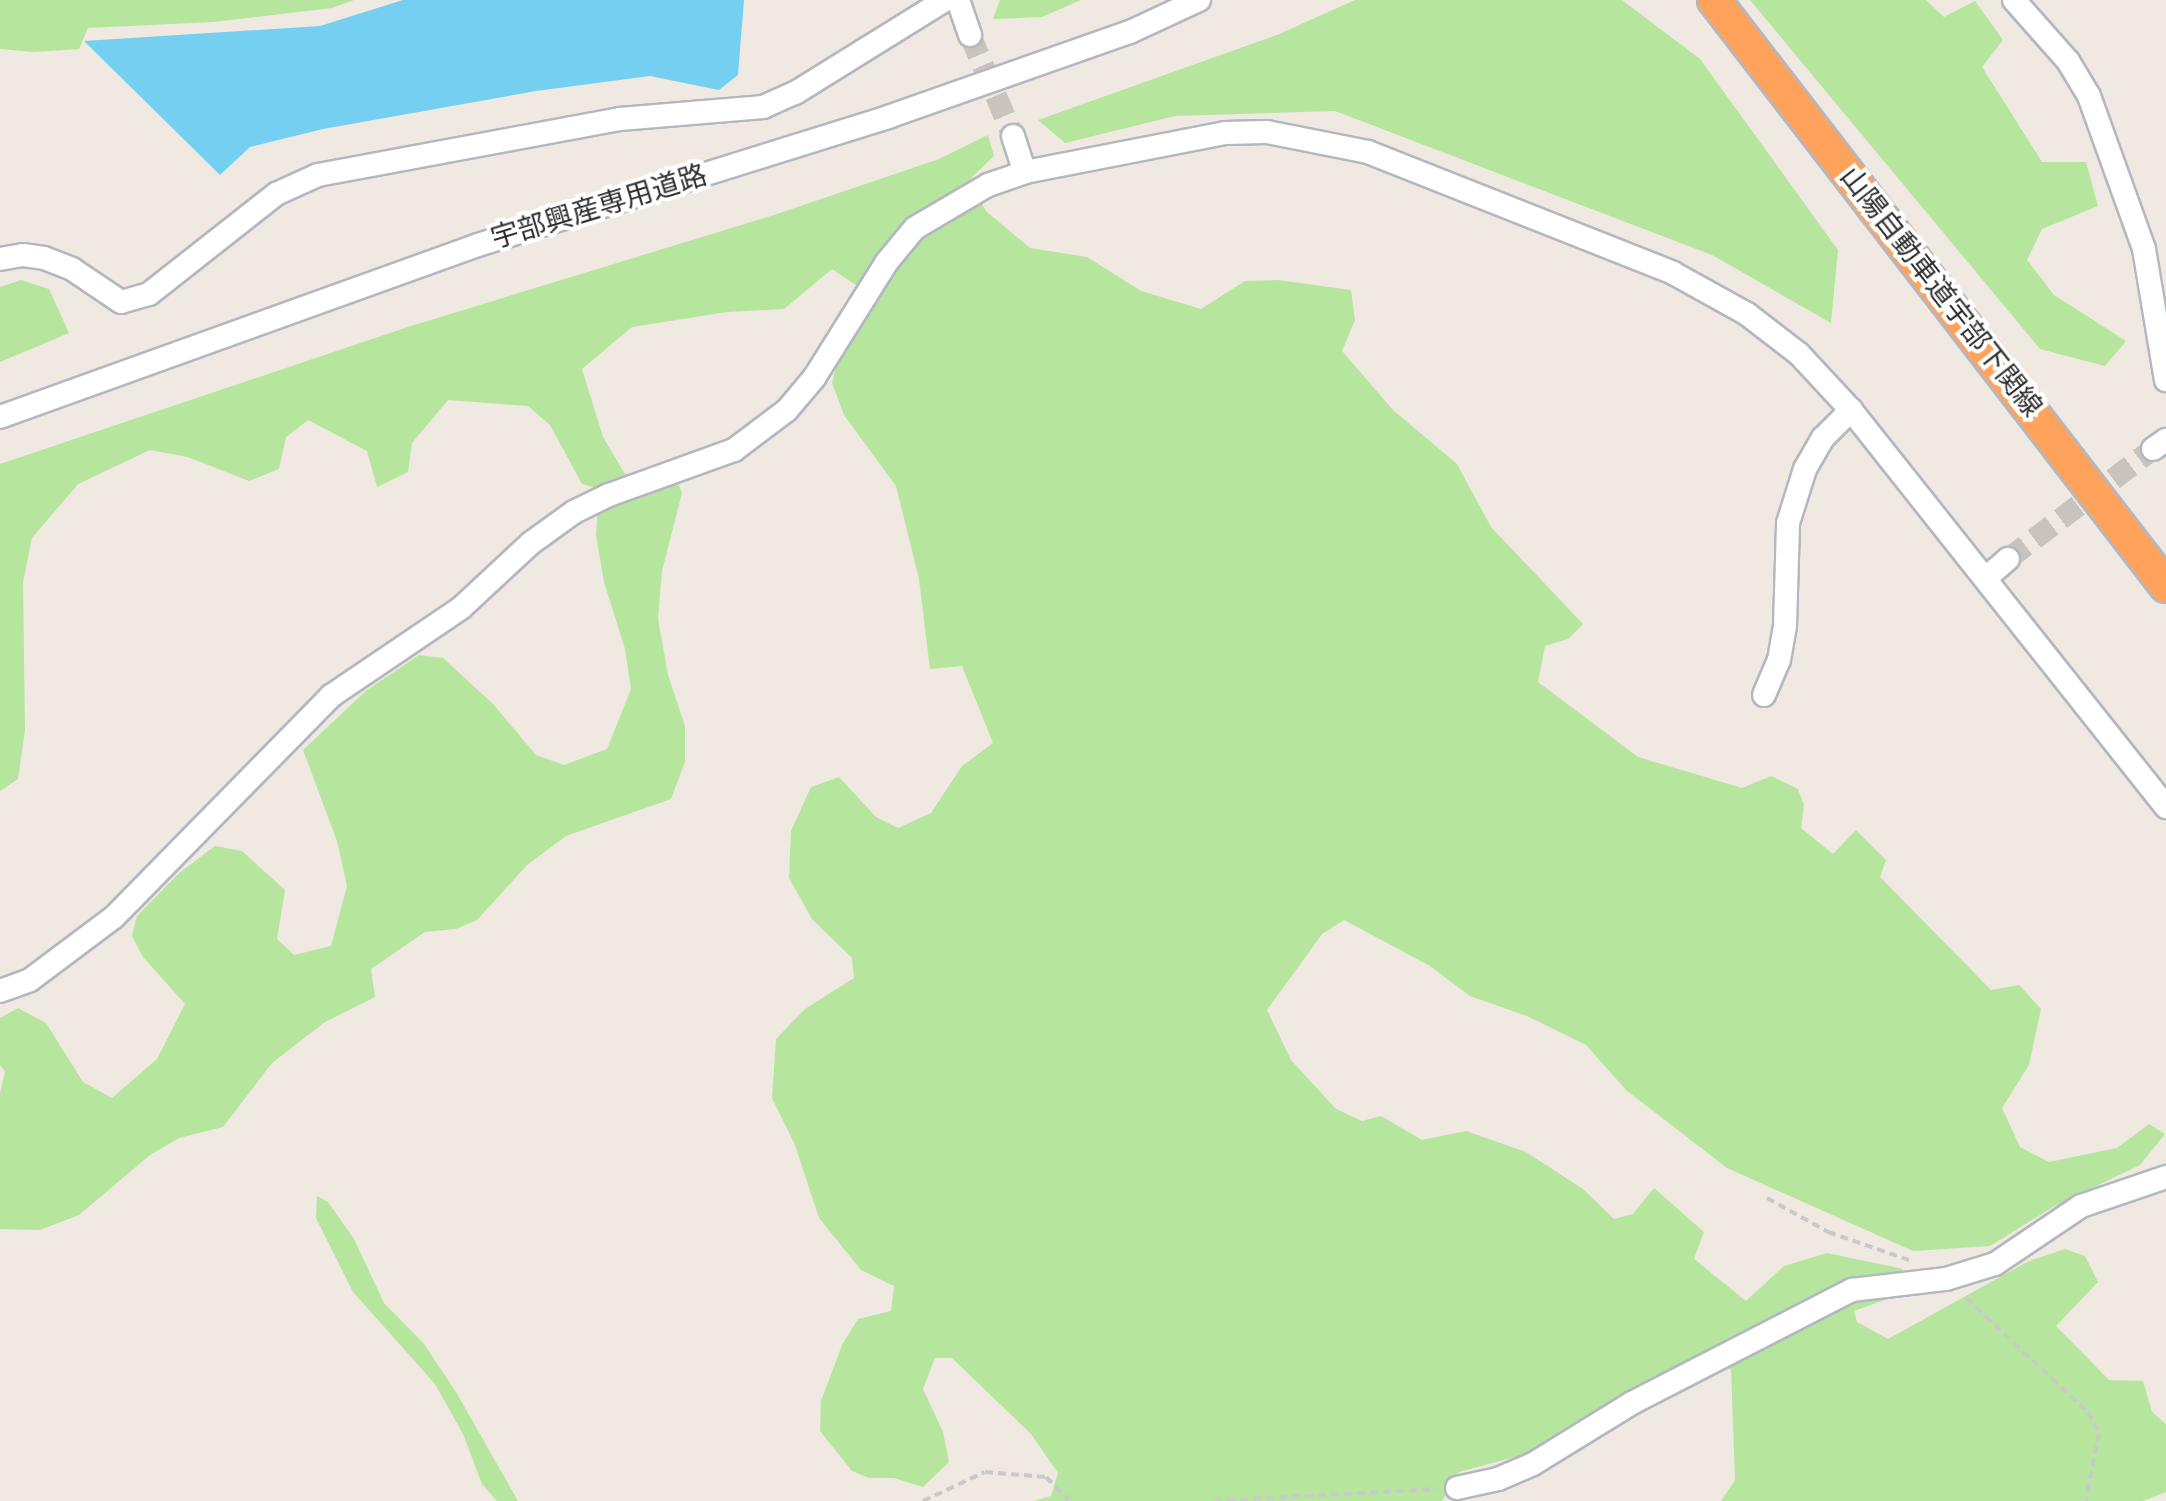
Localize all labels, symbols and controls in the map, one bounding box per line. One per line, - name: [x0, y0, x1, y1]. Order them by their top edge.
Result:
- street label: 宇部興産専用道路: [487, 158, 711, 256]
- street label: 山陽自動車道宇部下関線: [1833, 160, 2049, 424]

